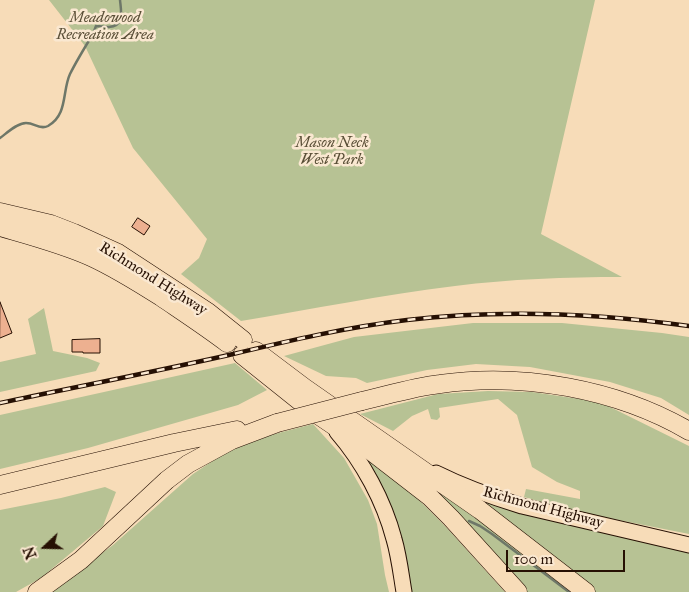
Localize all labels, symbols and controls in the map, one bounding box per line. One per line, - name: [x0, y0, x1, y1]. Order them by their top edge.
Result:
- park label: Meadowood Recreation Area: [56, 9, 154, 44]
- park label: Mason Neck West Park: [295, 134, 369, 169]
- street label: Richmond Highway: [96, 239, 210, 319]
- street label: Richmond Highway: [481, 483, 605, 533]
- north arrow: [20, 522, 70, 572]
- scale bar: [509, 540, 628, 572]
- text: N: [20, 544, 41, 561]
- text: 100 m: [514, 550, 553, 568]

